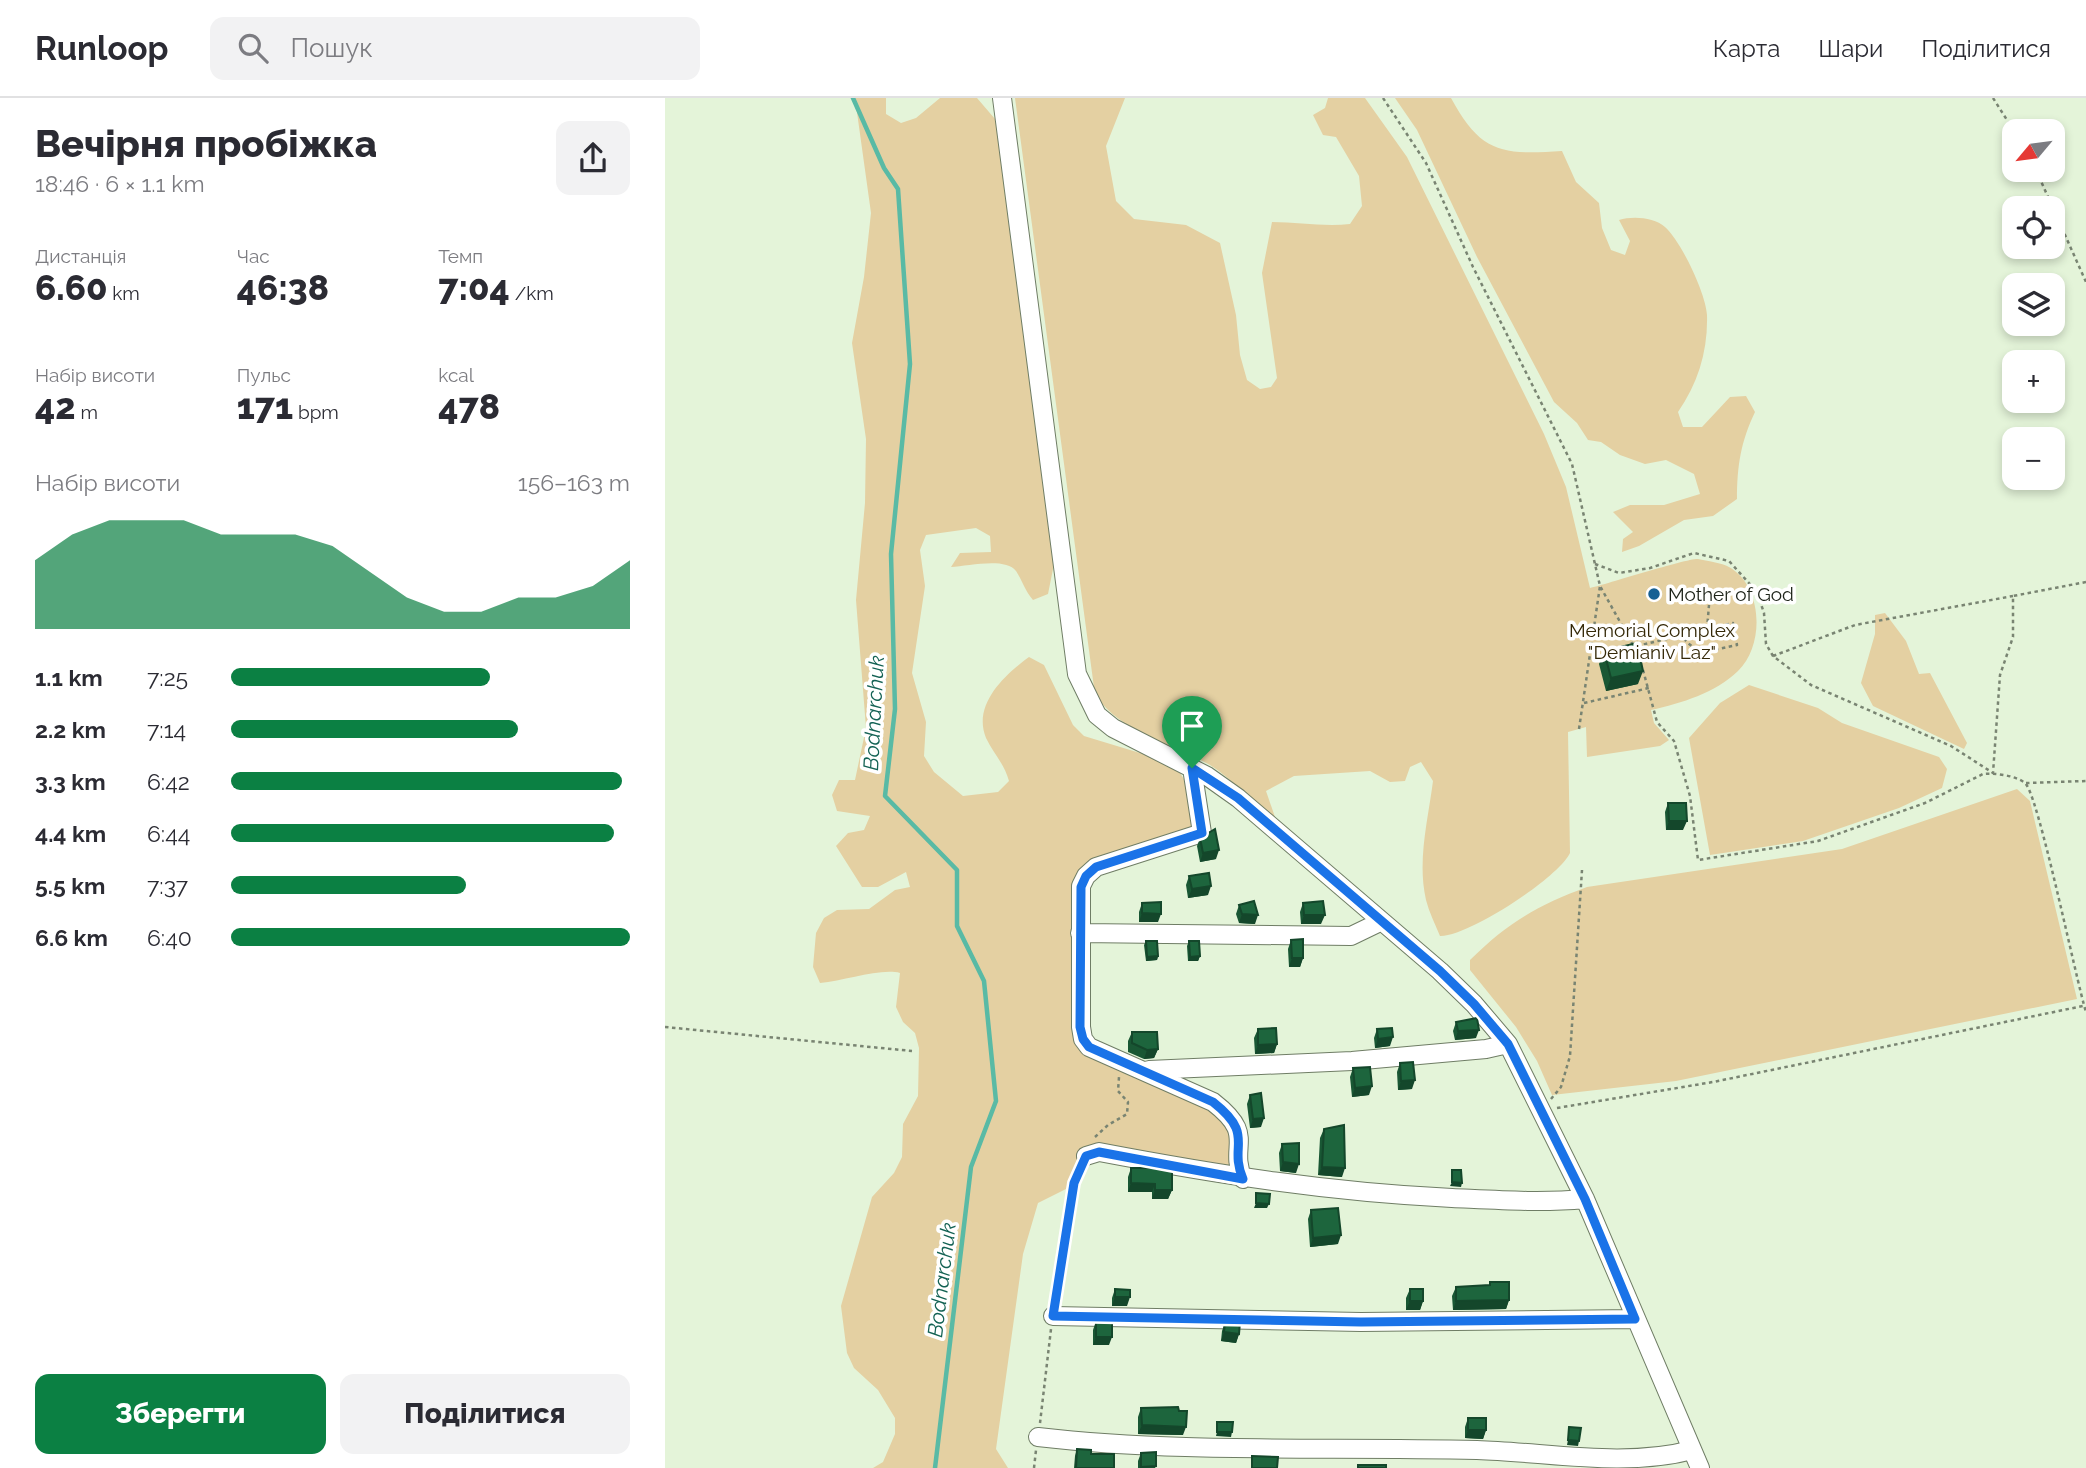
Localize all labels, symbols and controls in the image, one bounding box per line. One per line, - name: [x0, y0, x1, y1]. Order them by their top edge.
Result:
- search box: [210, 17, 700, 80]
- text: Runloop: [35, 29, 168, 68]
- icon: search: [234, 29, 272, 67]
- text: Пошук: [290, 33, 373, 63]
- text: Карта: [1713, 34, 1780, 63]
- text: Шари: [1818, 34, 1883, 63]
- text: Поділитися: [1921, 34, 2051, 63]
- north arrow: [2002, 119, 2065, 182]
- map controls: [2002, 119, 2065, 490]
- text: Вечірня пробіжка: [35, 121, 377, 166]
- button: share: [556, 121, 630, 195]
- text: 18:46 · 6 × 1.1 km: [35, 170, 205, 197]
- button: locate: [2002, 196, 2065, 259]
- text: Дистанція: [35, 245, 126, 267]
- text: Час: [237, 245, 270, 267]
- text: Темп: [438, 245, 483, 267]
- text: 6.60: [35, 267, 107, 308]
- text: 46:38: [237, 267, 329, 308]
- text: 7:04: [438, 267, 510, 308]
- button: layers: [2002, 273, 2065, 336]
- text: km: [107, 282, 140, 304]
- text: /km: [510, 282, 554, 304]
- button: +: [2002, 350, 2065, 413]
- text: Набір висоти: [35, 364, 155, 386]
- text: Пульс: [237, 364, 291, 386]
- text: kcal: [438, 364, 474, 386]
- text: 42: [35, 386, 76, 427]
- text: 171: [237, 386, 293, 427]
- text: 478: [438, 386, 500, 427]
- text: m: [76, 401, 98, 423]
- text: bpm: [293, 401, 339, 423]
- button: −: [2002, 427, 2065, 490]
- text: Набір висоти: [35, 469, 180, 496]
- text: 156–163 m: [518, 469, 630, 496]
- place label: Mother of God: [1668, 583, 1794, 605]
- marker: Mother of God: [1646, 586, 1662, 602]
- park label: Memorial Complex "Demianiv Laz": [1569, 619, 1735, 663]
- water label: Bodnarchuk: [858, 655, 889, 771]
- text: 1.1 km: [35, 664, 103, 691]
- text: 7:25: [147, 664, 188, 691]
- pin: [1162, 696, 1222, 768]
- icon: arrive: [1173, 707, 1211, 745]
- text: 2.2 km: [35, 716, 106, 743]
- text: 7:14: [147, 716, 186, 743]
- text: 3.3 km: [35, 768, 106, 795]
- text: 6:42: [147, 768, 190, 795]
- text: 4.4 km: [35, 820, 106, 847]
- text: 6:44: [147, 820, 190, 847]
- text: 5.5 km: [35, 872, 105, 899]
- text: 7:37: [147, 872, 188, 899]
- text: 6.6 km: [35, 924, 108, 951]
- text: 6:40: [147, 924, 192, 951]
- water label: Bodnarchuk: [922, 1221, 961, 1339]
- button: Зберегти: [35, 1374, 326, 1454]
- button: Поділитися: [340, 1374, 630, 1454]

